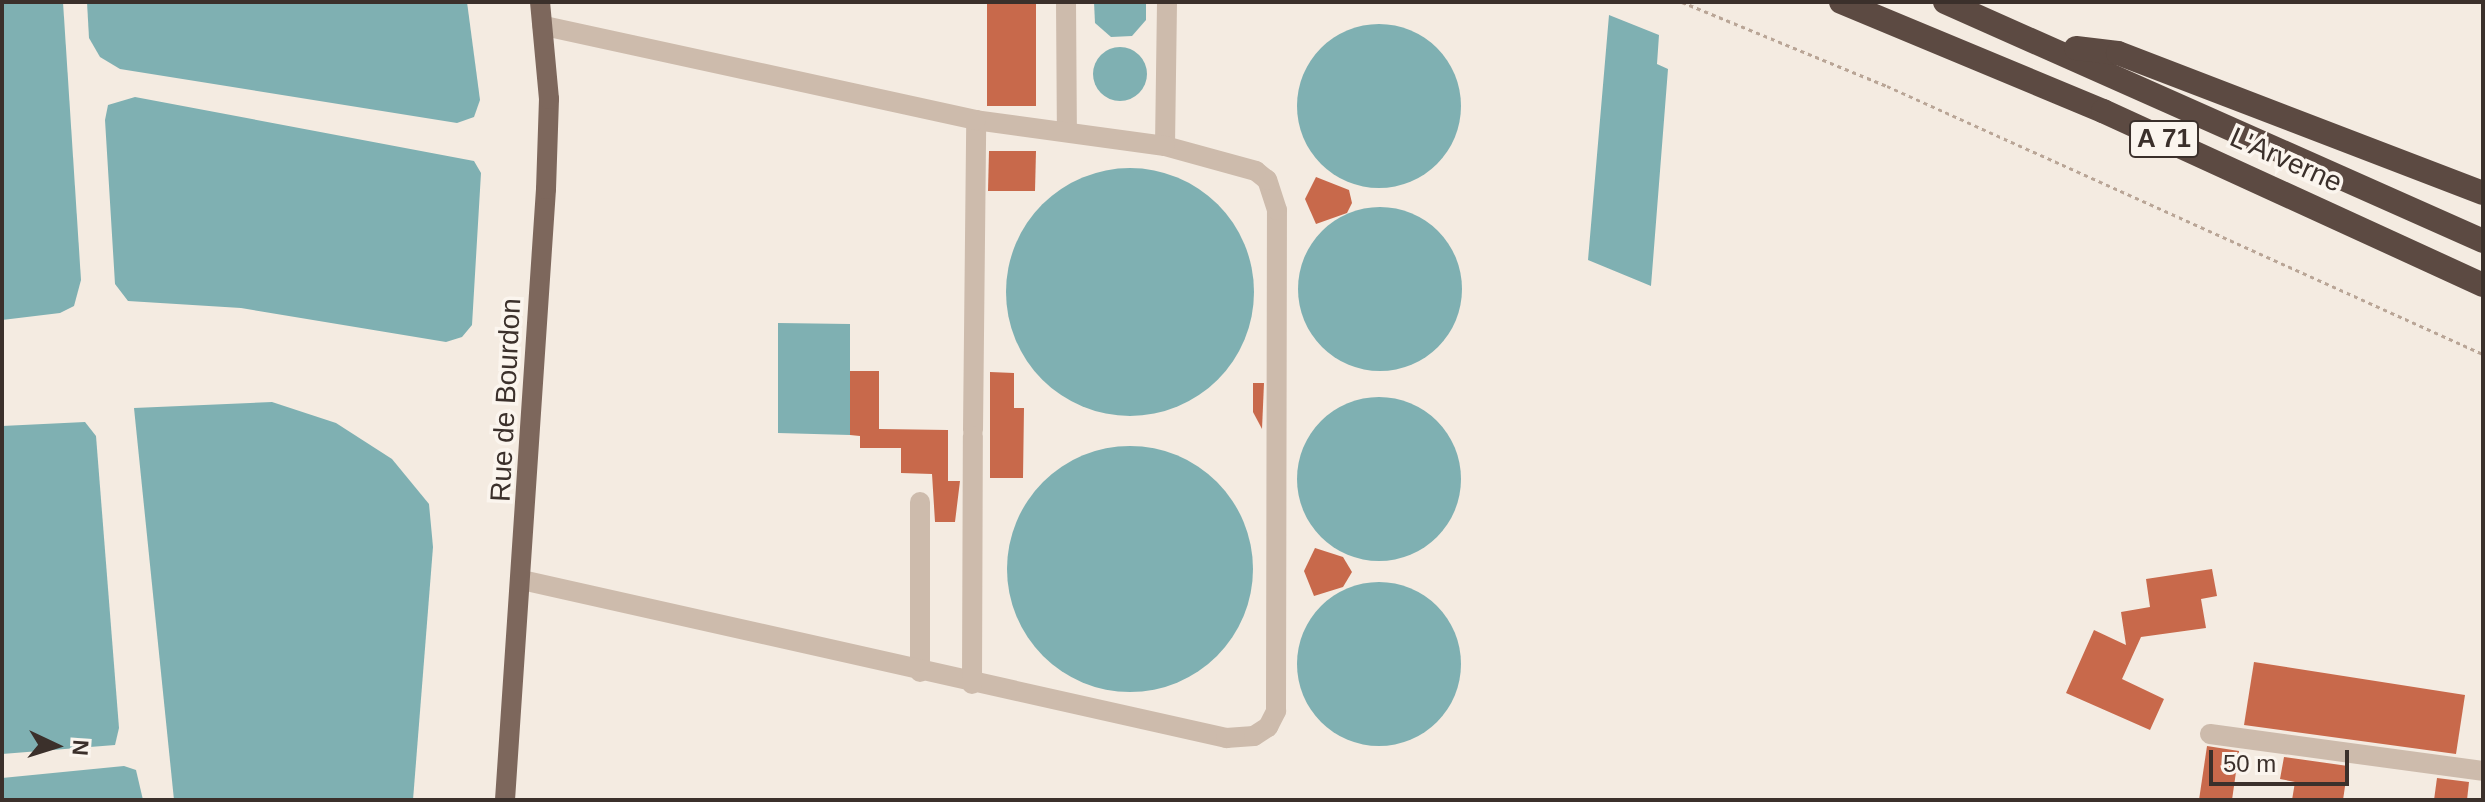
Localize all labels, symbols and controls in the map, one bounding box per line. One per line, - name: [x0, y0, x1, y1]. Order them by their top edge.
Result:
- road number: A 71: [2128, 117, 2200, 161]
- street label: L'Arverne: [2225, 120, 2347, 200]
- street label: Rue de Bourdon: [484, 297, 528, 503]
- north arrow: [16, 706, 96, 786]
- scale bar: [2213, 734, 2353, 784]
- text: N: [67, 739, 93, 756]
- text: 50 m: [2223, 750, 2276, 777]

